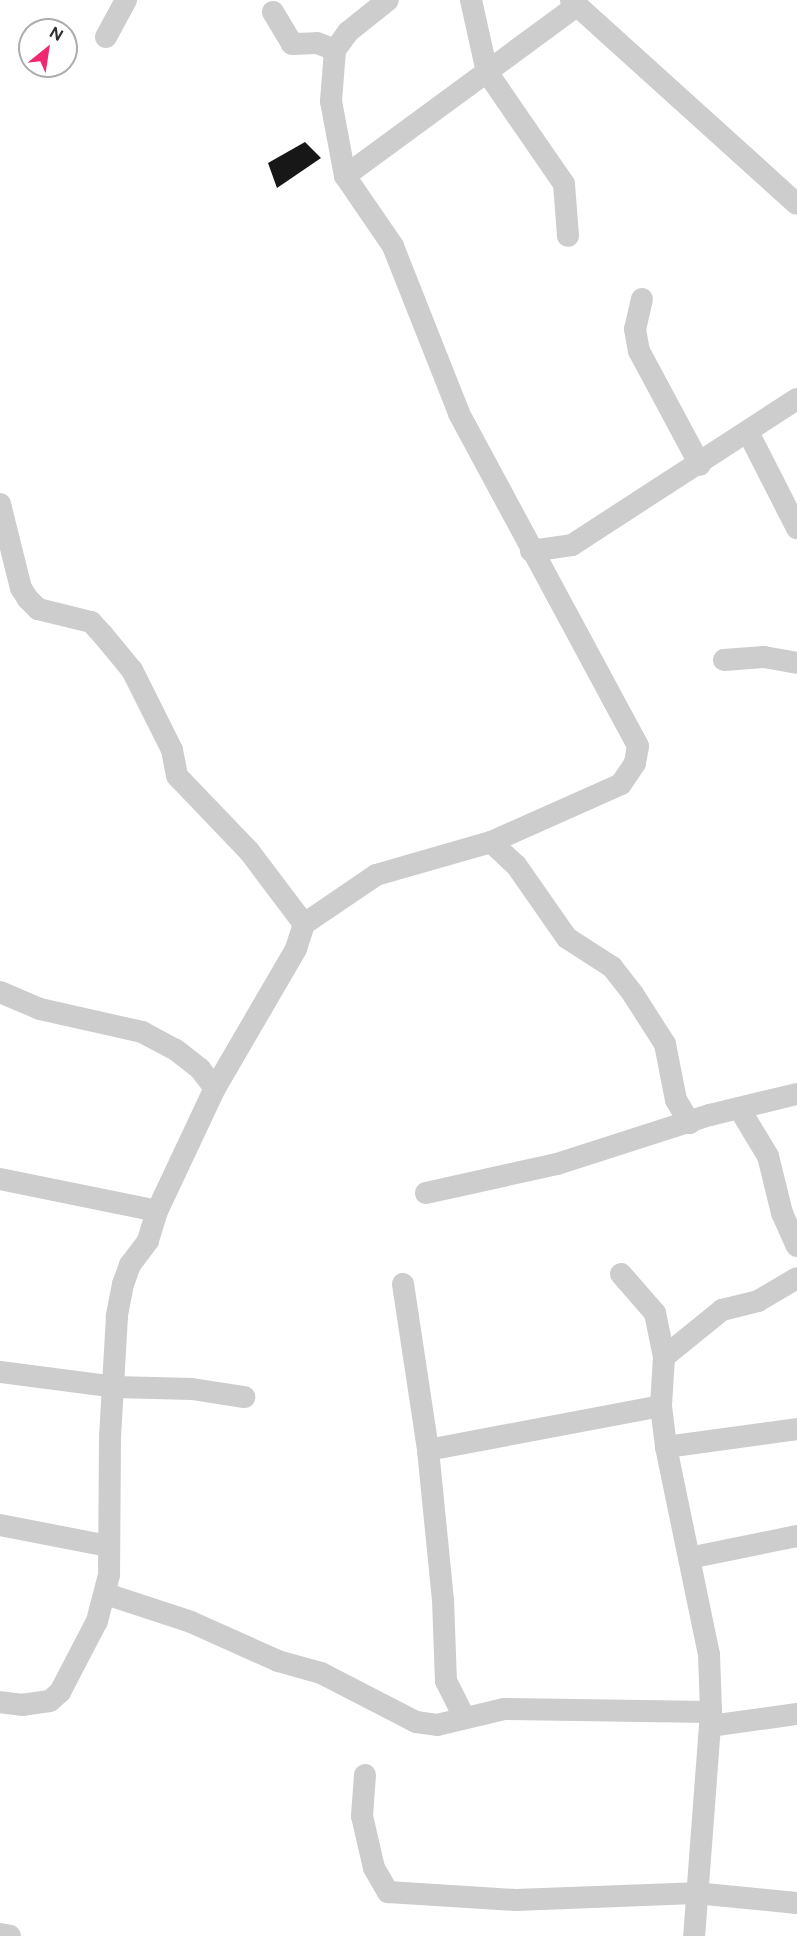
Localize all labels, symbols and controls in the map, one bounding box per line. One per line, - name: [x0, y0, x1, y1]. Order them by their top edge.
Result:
- north arrow: [18, 18, 78, 78]
- text: N: [46, 22, 66, 45]

